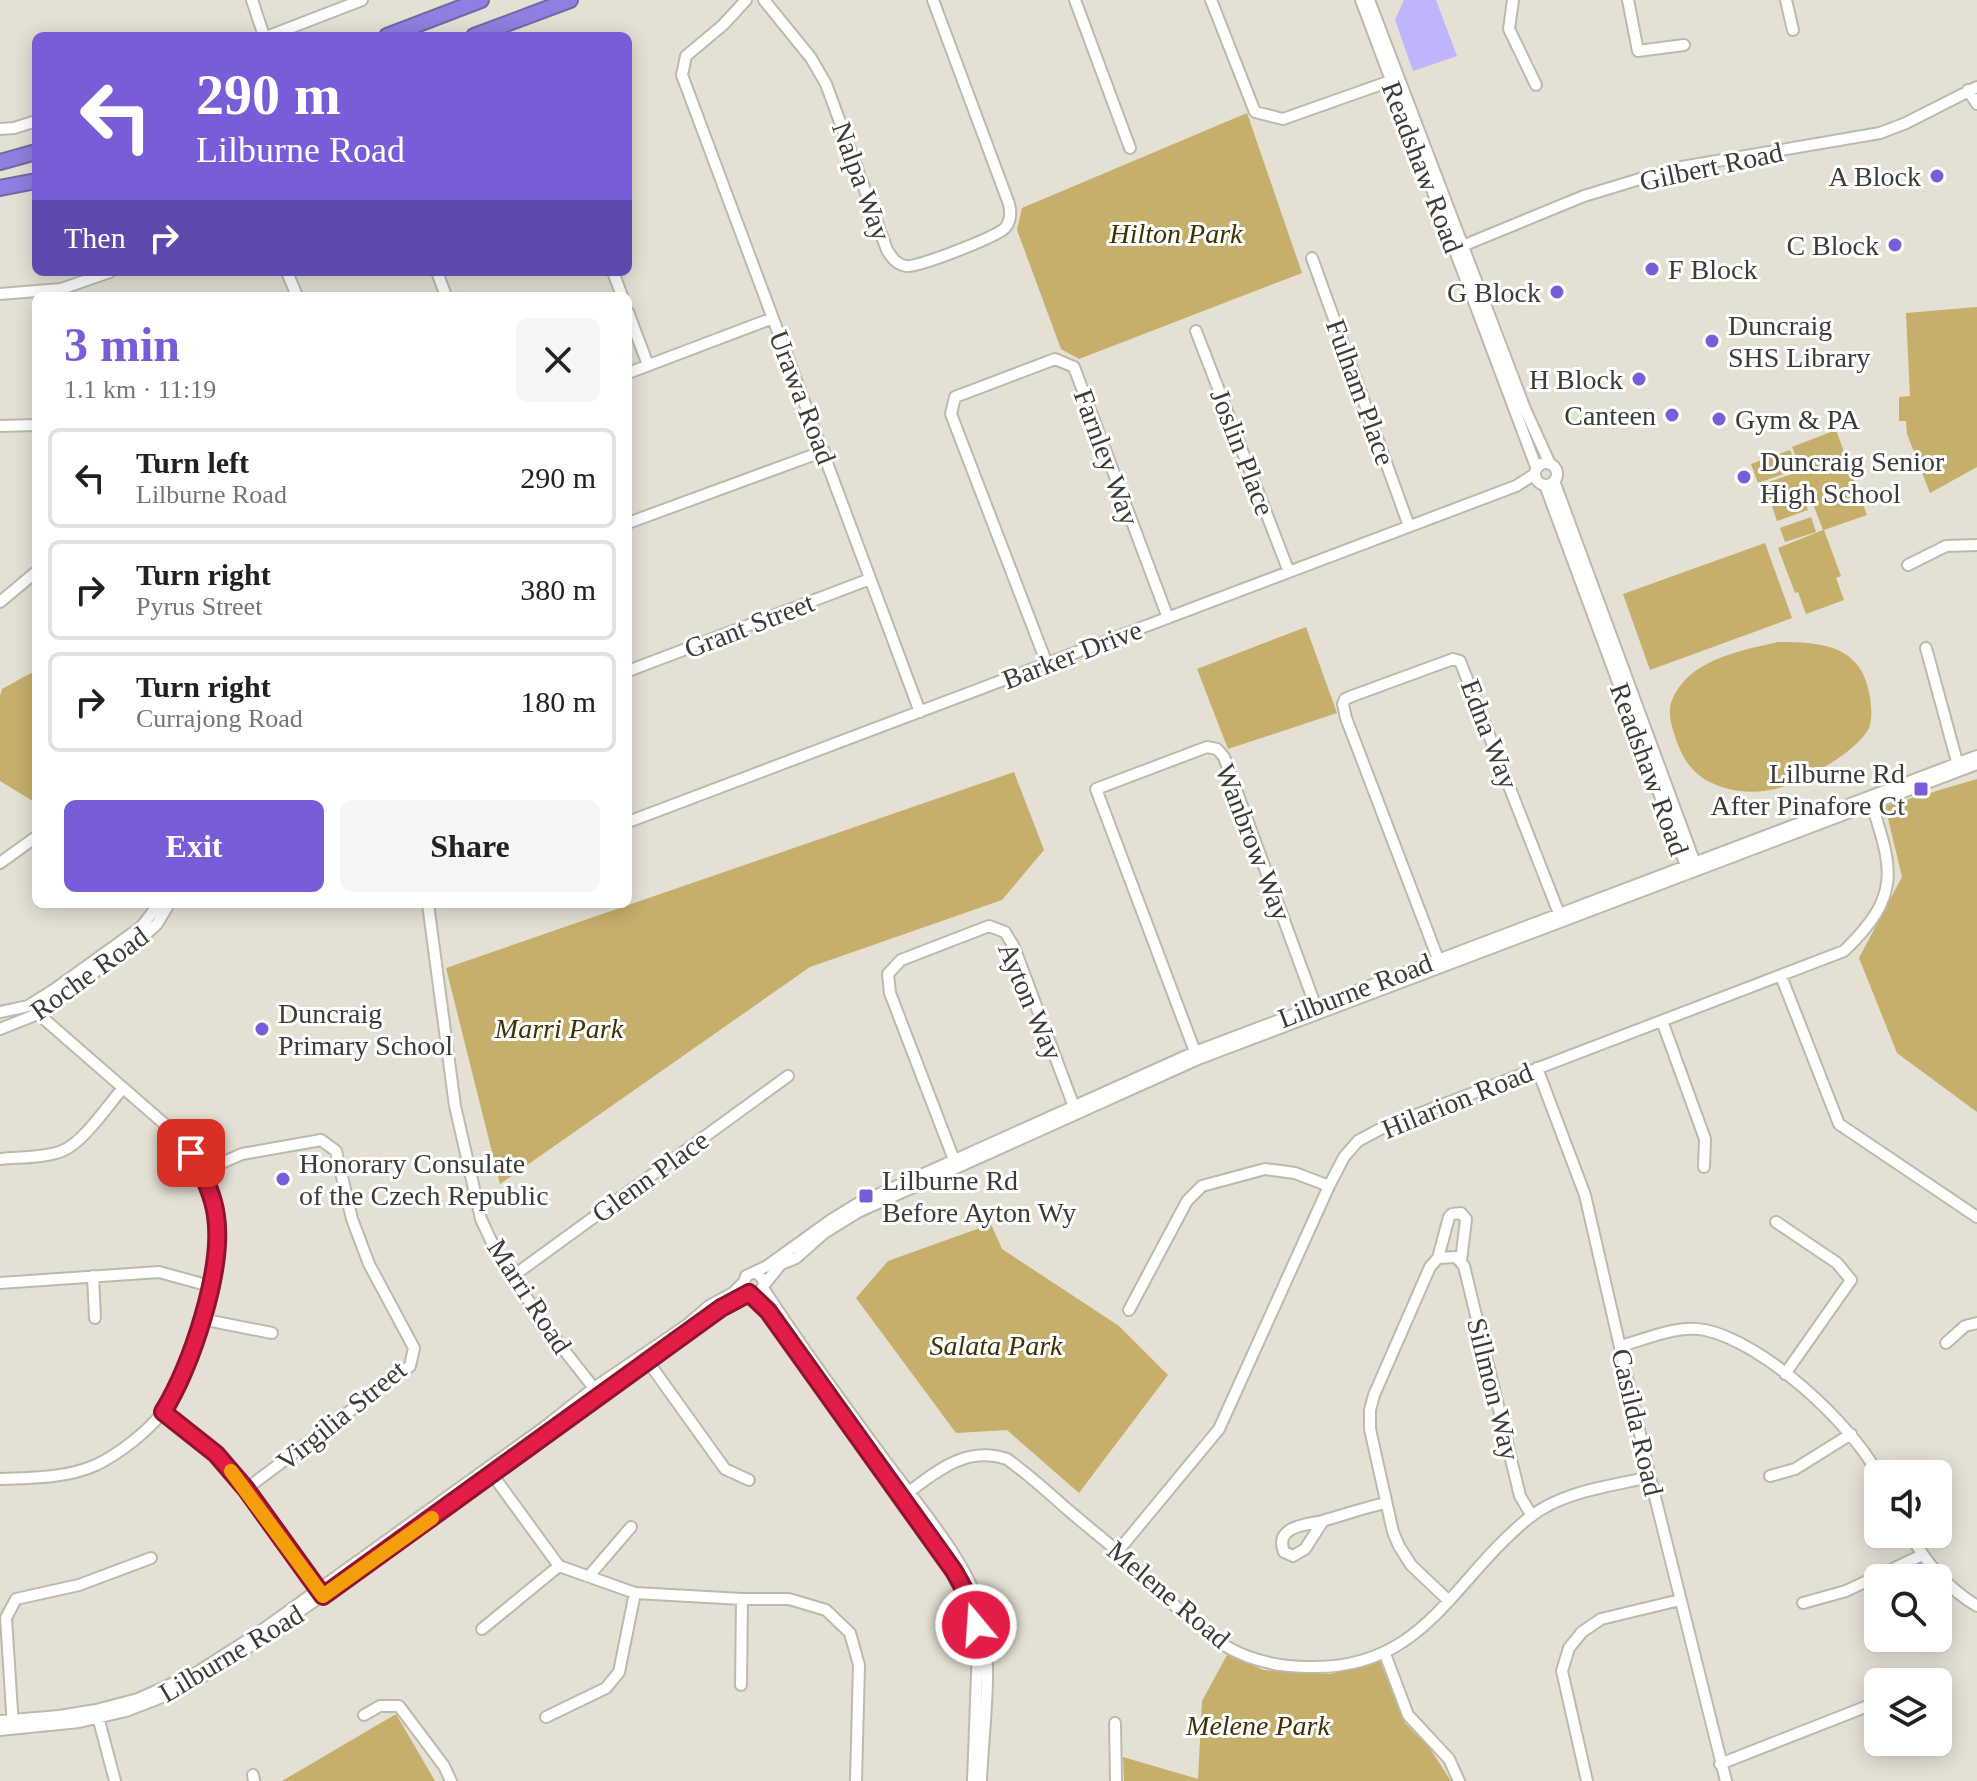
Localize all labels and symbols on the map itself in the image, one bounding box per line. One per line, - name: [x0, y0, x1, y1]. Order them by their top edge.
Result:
- street label: Readshaw Road: [1376, 77, 1469, 257]
- street label: Nalpa Way: [826, 118, 897, 245]
- street label: Gilbert Road: [1637, 136, 1785, 197]
- place label: A Block: [1828, 161, 1921, 192]
- marker: A Block: [1928, 167, 1946, 185]
- park label: Hilton Park: [1109, 218, 1243, 249]
- place label: C Block: [1786, 230, 1879, 261]
- marker: C Block: [1886, 236, 1904, 254]
- place label: F Block: [1668, 254, 1757, 285]
- marker: F Block: [1643, 260, 1661, 278]
- place label: G Block: [1447, 277, 1541, 308]
- marker: G Block: [1548, 283, 1566, 301]
- place label: Duncraig SHS Library: [1728, 310, 1870, 373]
- street label: Fulham Place: [1320, 315, 1401, 469]
- street label: Urawa Road: [763, 326, 842, 468]
- marker: Duncraig SHS Library: [1703, 332, 1721, 350]
- place label: H Block: [1529, 364, 1623, 395]
- marker: H Block: [1630, 370, 1648, 388]
- street label: Farnley Way: [1068, 385, 1145, 529]
- street label: Joslin Place: [1204, 385, 1281, 520]
- place label: Canteen: [1564, 400, 1656, 431]
- place label: Gym & PA: [1735, 404, 1861, 435]
- marker: Canteen: [1663, 406, 1681, 424]
- marker: Gym & PA: [1710, 410, 1728, 428]
- place label: Duncraig Senior High School: [1760, 446, 1945, 509]
- marker: Duncraig Senior High School: [1735, 468, 1753, 486]
- street label: Grant Street: [680, 587, 818, 664]
- street label: Barker Drive: [998, 614, 1146, 695]
- street label: Edna Way: [1455, 675, 1525, 793]
- street label: Readshaw Road: [1604, 679, 1695, 860]
- place label: Lilburne Rd After Pinafore Ct: [1711, 758, 1905, 821]
- street label: Wanbrow Way: [1209, 759, 1298, 925]
- marker: Lilburne Rd After Pinafore Ct: [1912, 780, 1930, 798]
- street label: Roche Road: [25, 920, 154, 1026]
- street label: Ayton Way: [992, 938, 1069, 1065]
- street label: Lilburne Road: [1274, 947, 1437, 1034]
- place label: Duncraig Primary School: [278, 998, 453, 1061]
- park label: Marri Park: [494, 1013, 624, 1044]
- marker: Duncraig Primary School: [253, 1020, 271, 1038]
- street label: Hilarion Road: [1377, 1056, 1537, 1145]
- pin: [157, 1119, 225, 1187]
- street label: Glenn Place: [586, 1124, 714, 1229]
- place label: Honorary Consulate of the Czech Republic: [299, 1148, 549, 1211]
- place label: Lilburne Rd Before Ayton Wy: [882, 1165, 1076, 1228]
- marker: Honorary Consulate of the Czech Republic: [274, 1170, 292, 1188]
- marker: Lilburne Rd Before Ayton Wy: [857, 1187, 875, 1205]
- street label: Marri Road: [481, 1233, 578, 1359]
- street label: Sillmon Way: [1461, 1315, 1526, 1464]
- park label: Salata Park: [930, 1330, 1063, 1361]
- street label: Casilda Road: [1606, 1346, 1669, 1499]
- street label: Virgilia Street: [270, 1354, 412, 1477]
- street label: Melene Road: [1101, 1534, 1236, 1654]
- position arrow: [934, 1583, 1018, 1667]
- street label: Lilburne Road: [154, 1598, 309, 1709]
- park label: Melene Park: [1185, 1710, 1330, 1741]

